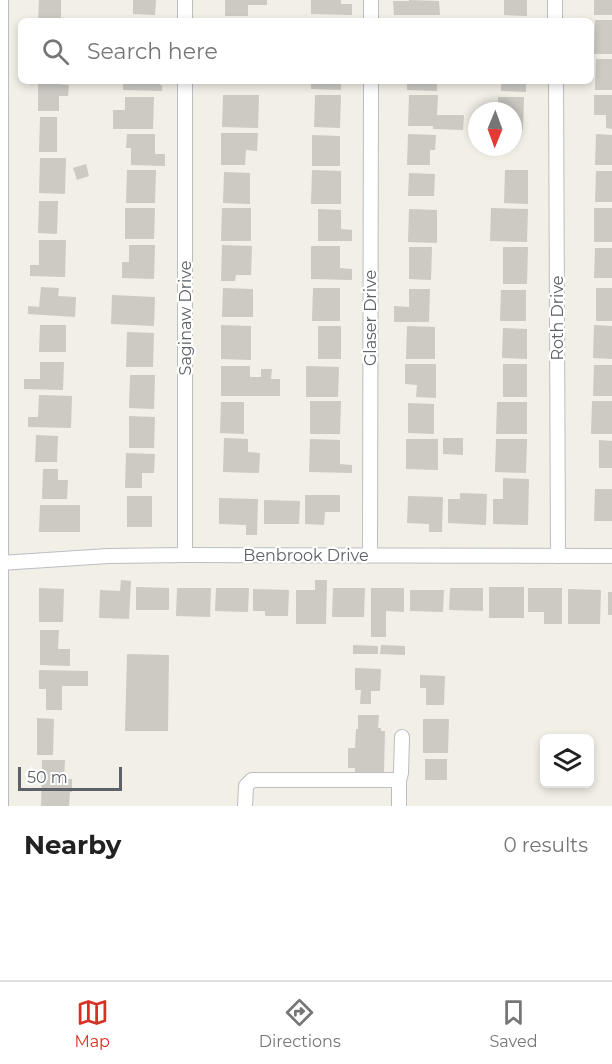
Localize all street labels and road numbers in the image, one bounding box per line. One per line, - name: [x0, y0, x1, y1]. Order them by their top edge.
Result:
- street label: Saginaw Drive: [176, 261, 195, 375]
- street label: Glaser Drive: [361, 270, 380, 366]
- street label: Roth Drive: [548, 275, 567, 361]
- street label: Benbrook Drive: [243, 546, 369, 565]

